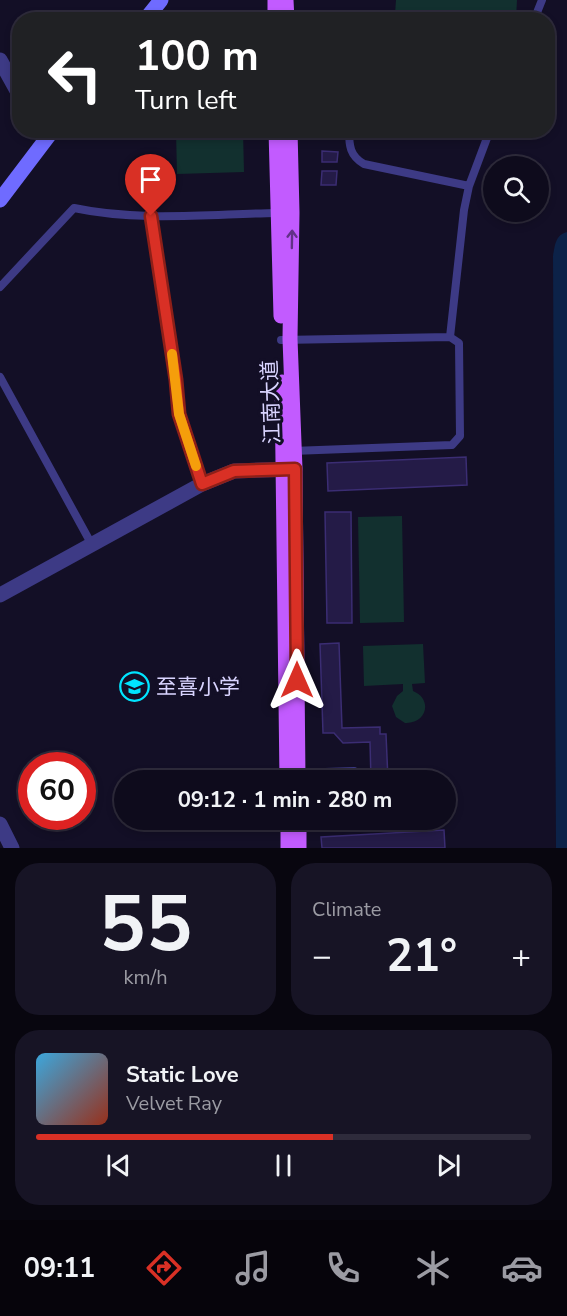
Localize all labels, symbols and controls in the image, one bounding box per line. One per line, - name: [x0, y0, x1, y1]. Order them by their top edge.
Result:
- text: 100 m: [135, 28, 259, 85]
- icon: left: [36, 36, 114, 114]
- text: Turn left: [135, 82, 236, 119]
- pin: [125, 154, 176, 216]
- map controls: [483, 156, 549, 222]
- button: search: [483, 156, 549, 222]
- icon: arrive: [134, 163, 167, 196]
- one-way arrow: [286, 229, 297, 249]
- street label: 江南大道: [256, 360, 286, 444]
- position arrow: [265, 648, 329, 712]
- school or university icon: 至喜小学: [119, 671, 151, 703]
- place label: 至喜小学: [156, 673, 240, 701]
- speed limit sign: 60: [18, 752, 96, 830]
- text: 09:12 · 1 min · 280 m: [178, 785, 392, 815]
- text: 55: [99, 871, 192, 978]
- text: Climate: [312, 896, 381, 923]
- text: 21°: [386, 926, 457, 987]
- text: −: [312, 934, 332, 979]
- text: +: [511, 934, 531, 979]
- text: km/h: [123, 964, 168, 991]
- text: Static Love: [126, 1060, 239, 1090]
- text: Velvet Ray: [126, 1090, 222, 1117]
- icon: previous: [102, 1149, 135, 1182]
- icon: pause: [267, 1149, 300, 1182]
- icon: next: [432, 1149, 465, 1182]
- icon: directions: [143, 1247, 185, 1289]
- icon: music: [232, 1247, 274, 1289]
- icon: phone: [322, 1247, 364, 1289]
- icon: climate: [412, 1247, 454, 1289]
- icon: car: [501, 1247, 543, 1289]
- text: 09:11: [24, 1250, 95, 1287]

